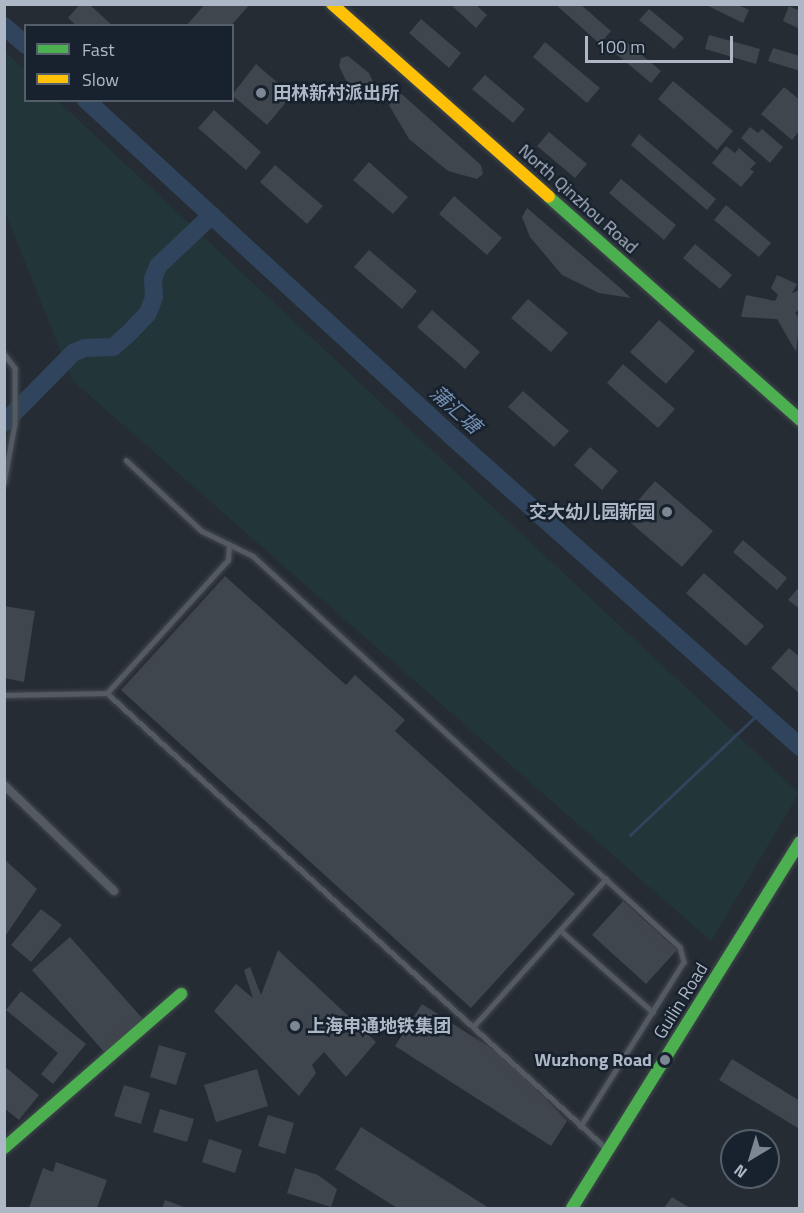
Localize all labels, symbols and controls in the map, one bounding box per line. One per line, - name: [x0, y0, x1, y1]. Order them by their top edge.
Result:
- legend: [24, 24, 234, 102]
- scale bar: [588, 24, 736, 62]
- text: 100 m: [596, 33, 645, 60]
- text: Fast: [82, 36, 115, 63]
- text: Slow: [82, 66, 119, 93]
- place label: 田林新村派出所: [273, 82, 399, 104]
- marker: 田林新村派出所: [254, 86, 268, 100]
- street label: North Qinzhou Road: [514, 140, 642, 258]
- water label: 蒲汇塘: [426, 380, 486, 438]
- place label: 交大幼儿园新园: [529, 501, 655, 523]
- marker: 交大幼儿园新园: [660, 505, 674, 519]
- street label: Guilin Road: [649, 959, 713, 1043]
- place label: 上海申通地铁集团: [307, 1015, 451, 1037]
- marker: 上海申通地铁集团: [288, 1019, 302, 1033]
- place label: Wuzhong Road: [535, 1049, 652, 1071]
- marker: Wuzhong Road: [656, 1051, 674, 1069]
- north arrow: [720, 1129, 780, 1189]
- text: N: [728, 1159, 752, 1184]

